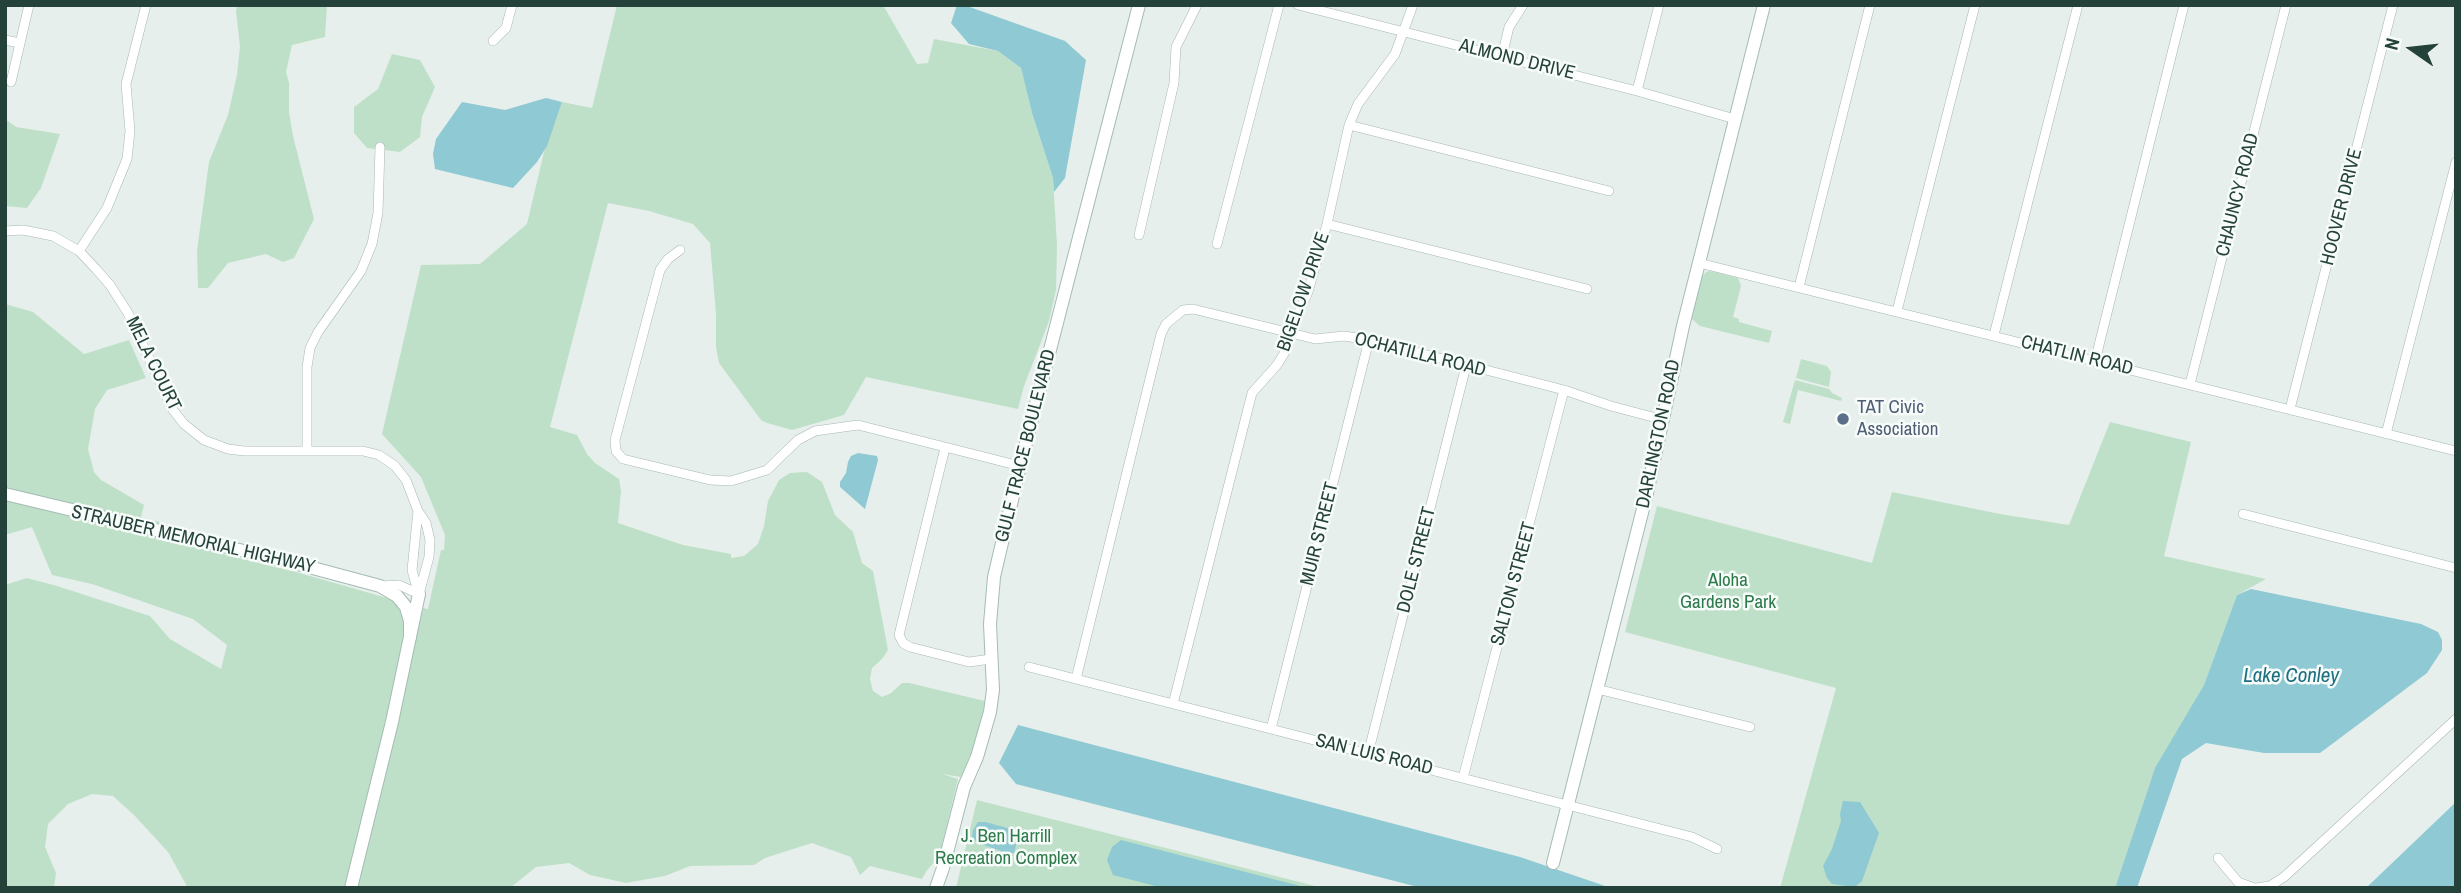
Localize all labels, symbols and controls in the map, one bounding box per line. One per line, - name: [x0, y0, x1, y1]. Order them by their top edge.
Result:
- north arrow: [2377, 14, 2447, 84]
- street label: ALMOND DRIVE: [1457, 35, 1577, 85]
- text: N: [2378, 35, 2406, 53]
- street label: CHAUNCY ROAD: [2212, 131, 2264, 259]
- street label: HOOVER DRIVE: [2316, 146, 2368, 268]
- street label: BIGELOW DRIVE: [1273, 229, 1335, 355]
- street label: MELA COURT: [120, 313, 186, 415]
- street label: OCHATILLA ROAD: [1352, 328, 1488, 382]
- street label: CHATLIN ROAD: [2019, 331, 2135, 381]
- street label: GULF TRACE BOULEVARD: [991, 347, 1061, 545]
- street label: DARLINGTON ROAD: [1632, 358, 1686, 510]
- place label: TAT Civic Association: [1857, 397, 1938, 441]
- marker: TAT Civic Association: [1835, 411, 1851, 427]
- street label: MUIR STREET: [1296, 480, 1344, 588]
- street label: STRAUBER MEMORIAL HIGHWAY: [69, 501, 317, 579]
- street label: DOLE STREET: [1393, 505, 1441, 615]
- street label: SALTON STREET: [1487, 520, 1541, 648]
- park label: Aloha Gardens Park: [1680, 570, 1776, 614]
- water label: Lake Conley: [2243, 663, 2339, 689]
- street label: SAN LUIS ROAD: [1313, 729, 1435, 781]
- park label: J. Ben Harrill Recreation Complex: [935, 826, 1077, 870]

